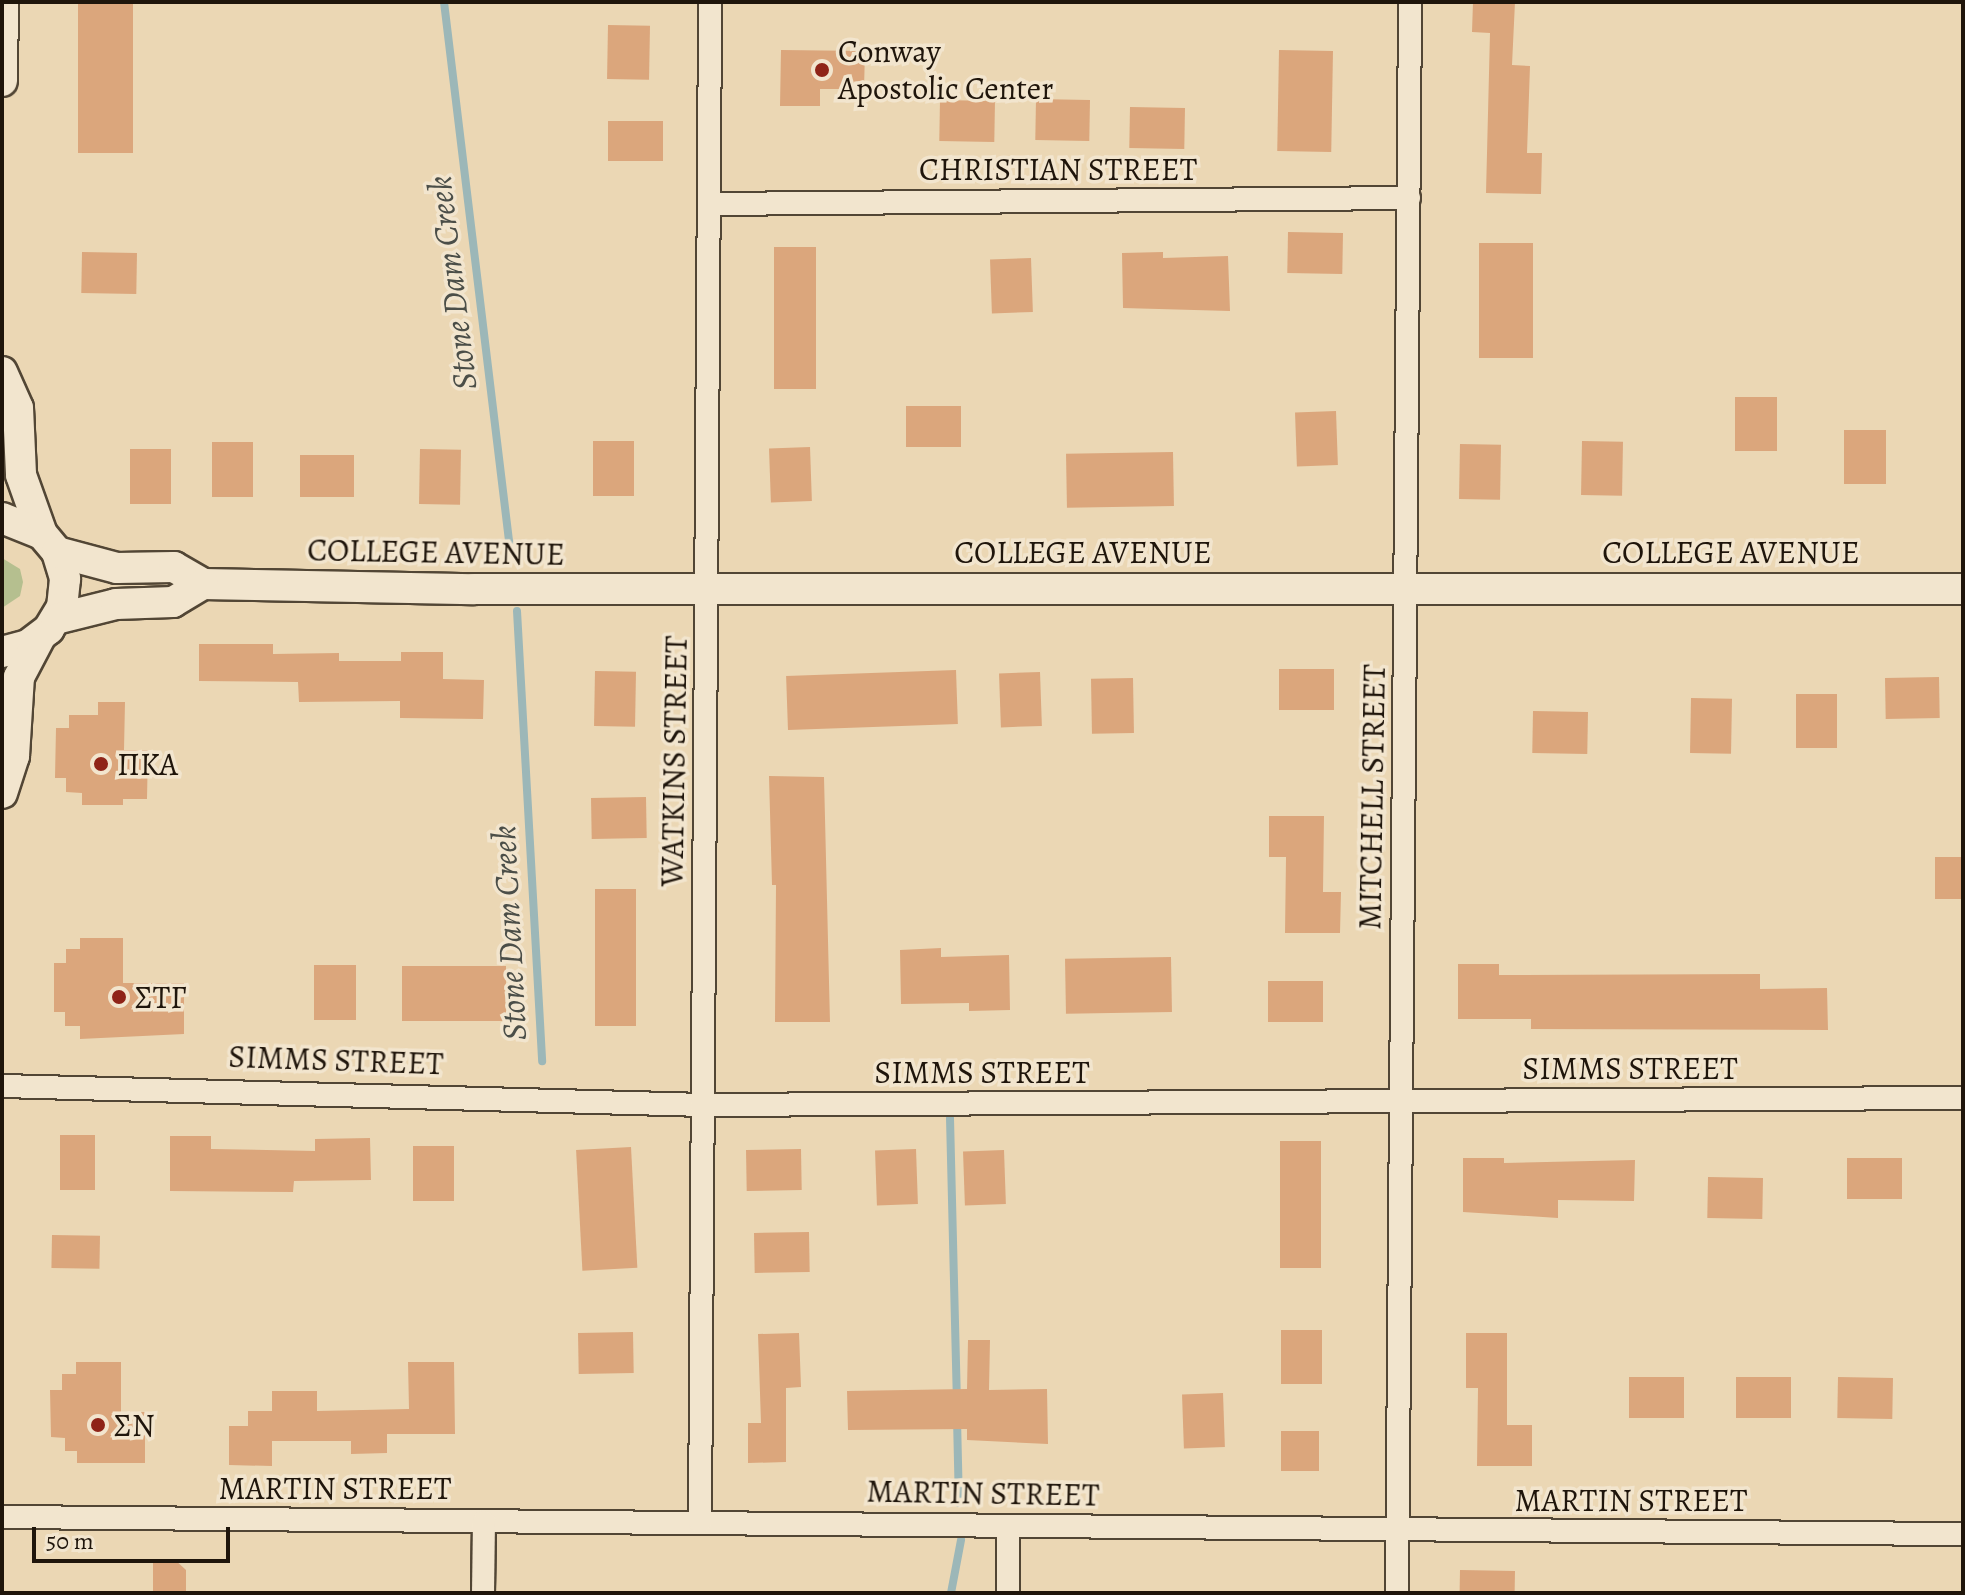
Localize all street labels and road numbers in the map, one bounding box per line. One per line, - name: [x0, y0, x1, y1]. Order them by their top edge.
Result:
- street label: CHRISTIAN STREET: [919, 150, 1197, 188]
- street label: COLLEGE AVENUE: [307, 531, 565, 573]
- street label: COLLEGE AVENUE: [954, 533, 1212, 571]
- street label: COLLEGE AVENUE: [1602, 533, 1860, 571]
- street label: WATKINS STREET: [653, 635, 695, 887]
- street label: MITCHELL STREET: [1350, 664, 1394, 930]
- street label: SIMMS STREET: [228, 1037, 444, 1083]
- street label: SIMMS STREET: [1522, 1049, 1738, 1087]
- street label: SIMMS STREET: [874, 1053, 1090, 1091]
- street label: MARTIN STREET: [219, 1469, 451, 1507]
- street label: MARTIN STREET: [866, 1472, 1100, 1514]
- street label: MARTIN STREET: [1515, 1481, 1747, 1519]

